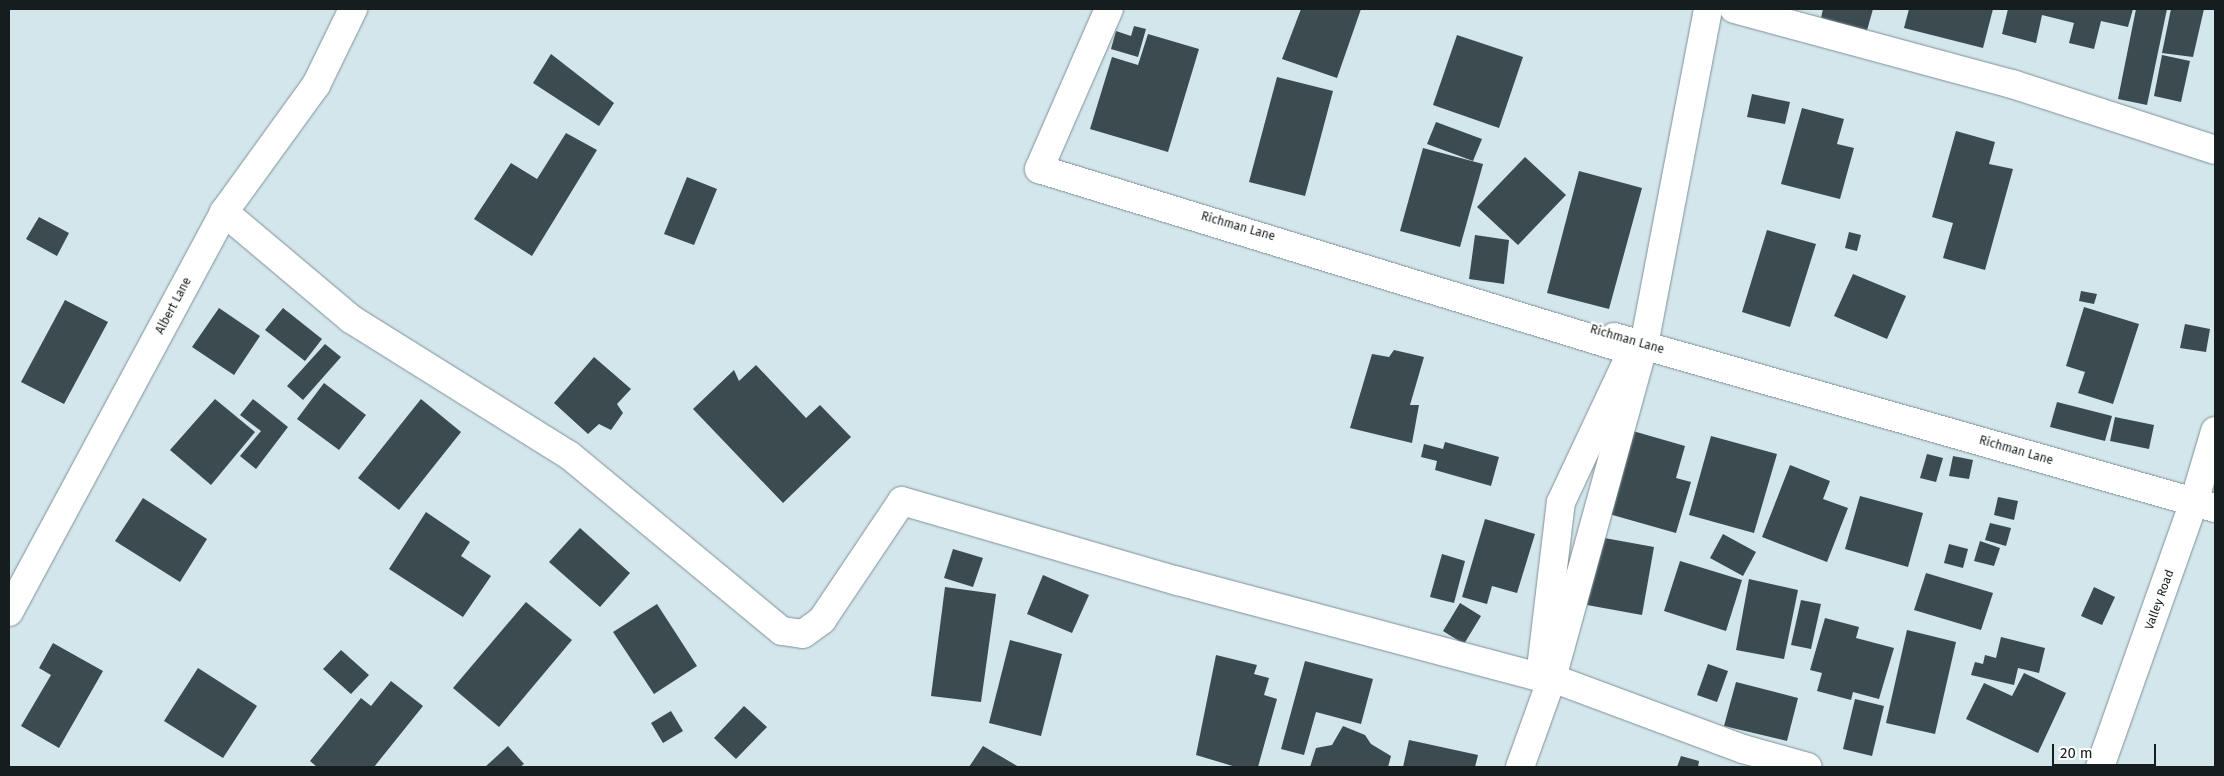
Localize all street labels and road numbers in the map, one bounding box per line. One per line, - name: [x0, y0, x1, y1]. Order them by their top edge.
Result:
- street label: Richman Lane: [1199, 210, 1277, 244]
- street label: Albert Lane: [153, 275, 195, 337]
- street label: Richman Lane: [1588, 323, 1666, 357]
- street label: Richman Lane: [1977, 434, 2055, 468]
- street label: Valley Road: [2142, 568, 2178, 632]

